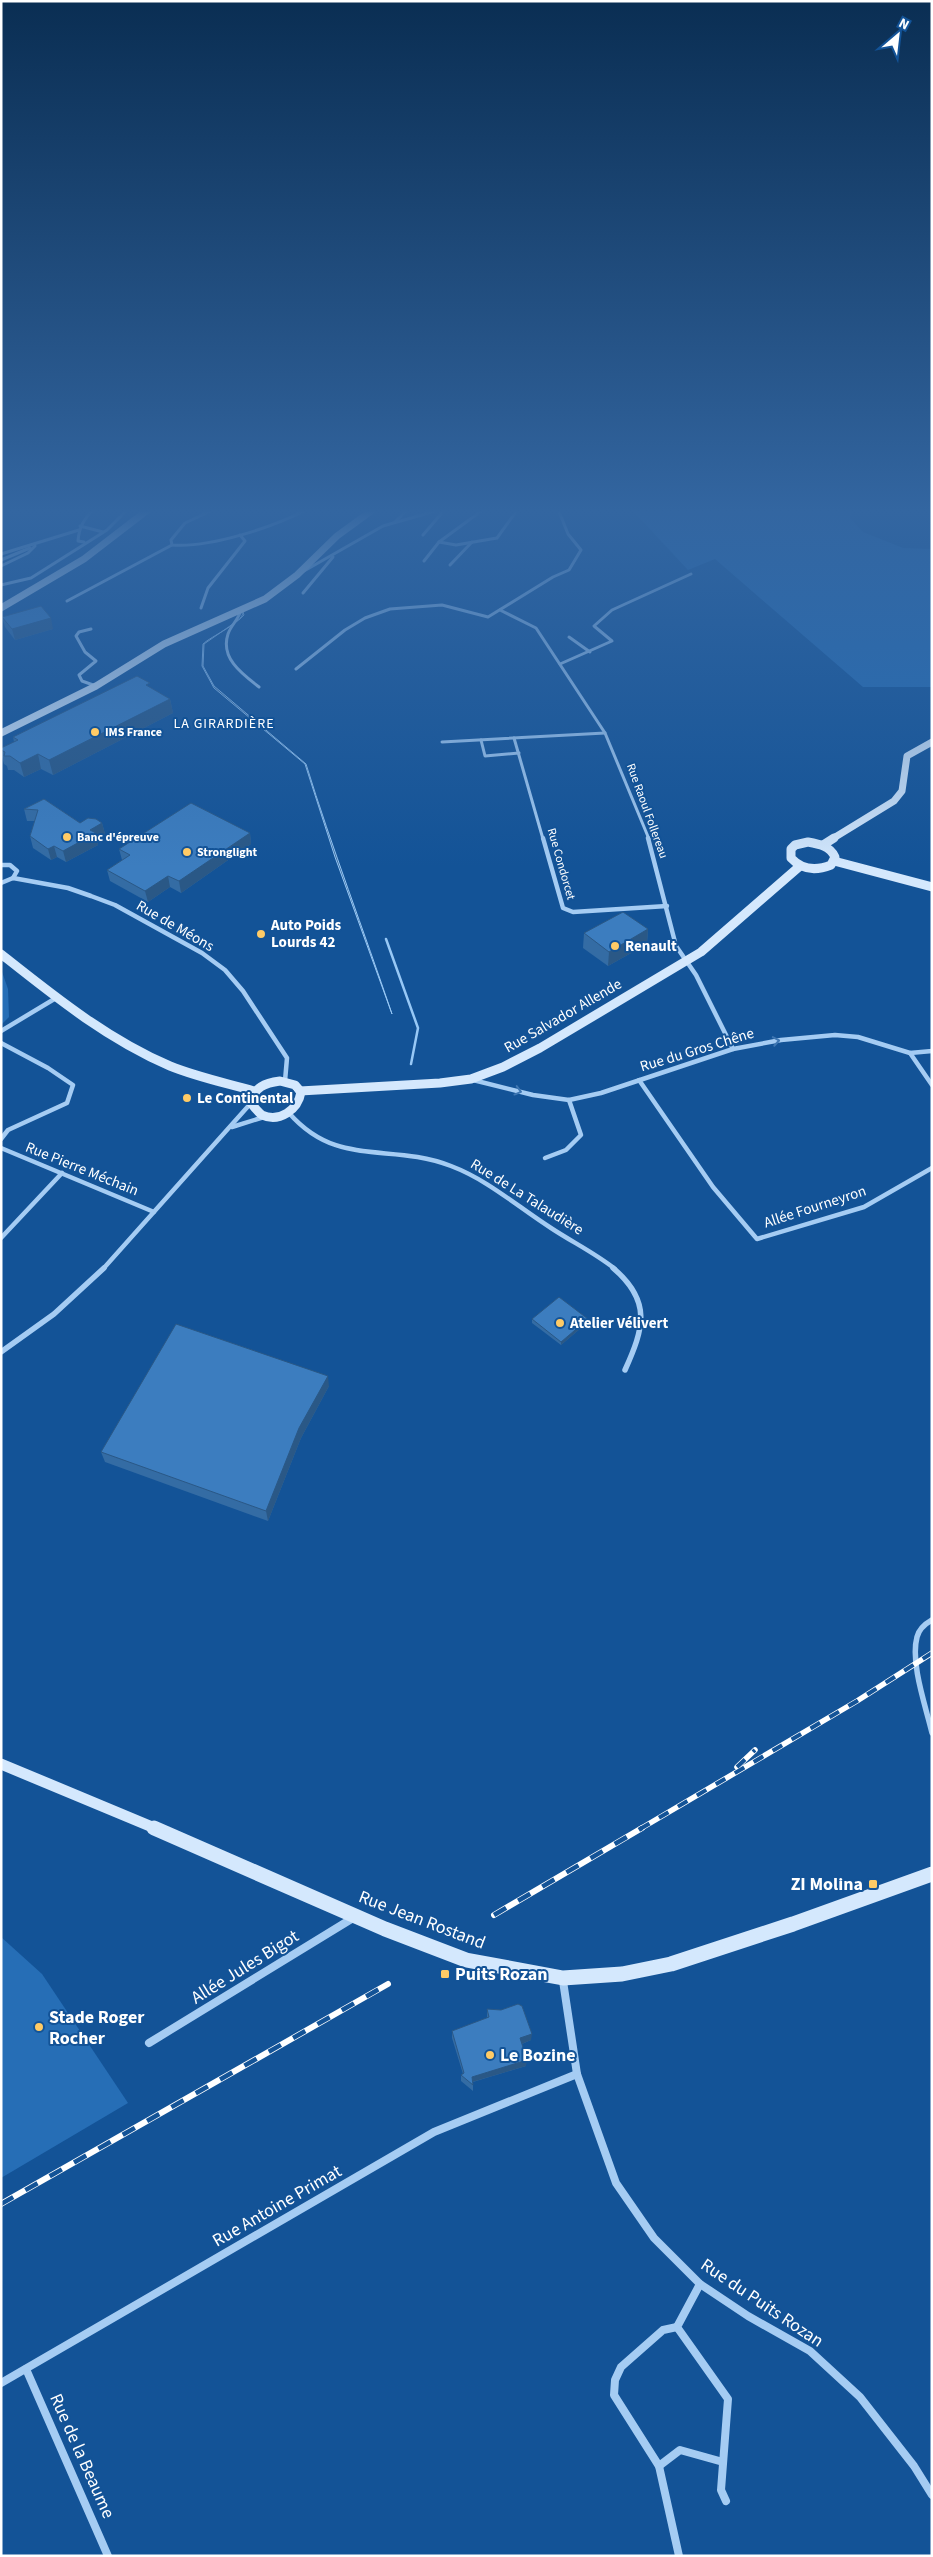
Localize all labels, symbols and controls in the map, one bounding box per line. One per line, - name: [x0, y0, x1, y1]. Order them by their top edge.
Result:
- north arrow: [873, 10, 923, 60]
- text: N: [895, 13, 912, 35]
- district label: LA GIRARDIÈRE: [173, 714, 275, 734]
- place label: IMS France: [105, 724, 162, 741]
- marker: IMS France: [89, 726, 101, 738]
- street label: Rue Raoul Follereau: [622, 761, 672, 861]
- street label: Rue Condorcet: [543, 826, 579, 902]
- place label: Banc d'épreuve: [77, 829, 159, 846]
- marker: Banc d'épreuve: [61, 831, 73, 843]
- place label: Stronglight: [197, 844, 258, 861]
- marker: Stronglight: [181, 846, 193, 858]
- street label: Rue de Méons: [132, 895, 218, 957]
- place label: Auto Poids Lourds 42: [270, 915, 342, 953]
- marker: Auto Poids Lourds 42: [255, 928, 267, 940]
- place label: Renault: [625, 936, 677, 957]
- marker: Renault: [609, 940, 621, 952]
- street label: Rue Salvador Allende: [500, 974, 626, 1058]
- street label: Rue du Gros Chêne: [637, 1023, 757, 1077]
- one-way arrow: [771, 1036, 780, 1046]
- one-way arrow: [513, 1086, 521, 1096]
- place label: Le Continental: [197, 1088, 294, 1109]
- marker: Le Continental: [181, 1092, 193, 1104]
- street label: Rue Pierre Méchain: [22, 1137, 142, 1201]
- street label: Rue de La Talaudière: [466, 1154, 588, 1240]
- street label: Allée Fourneyron: [761, 1181, 869, 1233]
- place label: Atelier Vélivert: [569, 1313, 668, 1334]
- marker: Atelier Vélivert: [554, 1317, 566, 1329]
- place label: ZI Molina: [791, 1872, 863, 1897]
- marker: ZI Molina: [867, 1878, 879, 1890]
- street label: Rue Jean Rostand: [355, 1884, 489, 1956]
- street label: Allée Jules Bigot: [186, 1924, 304, 2010]
- place label: Puits Rozan: [455, 1962, 548, 1987]
- marker: Puits Rozan: [439, 1968, 451, 1980]
- place label: Stade Roger Rocher: [49, 2005, 145, 2051]
- marker: Stade Roger Rocher: [33, 2021, 45, 2033]
- place label: Le Bozine: [500, 2043, 576, 2068]
- marker: Le Bozine: [484, 2049, 496, 2061]
- street label: Rue Antoine Primat: [208, 2159, 346, 2253]
- street label: Rue du Puits Rozan: [696, 2253, 828, 2353]
- street label: Rue de la Beaume: [43, 2390, 121, 2522]

